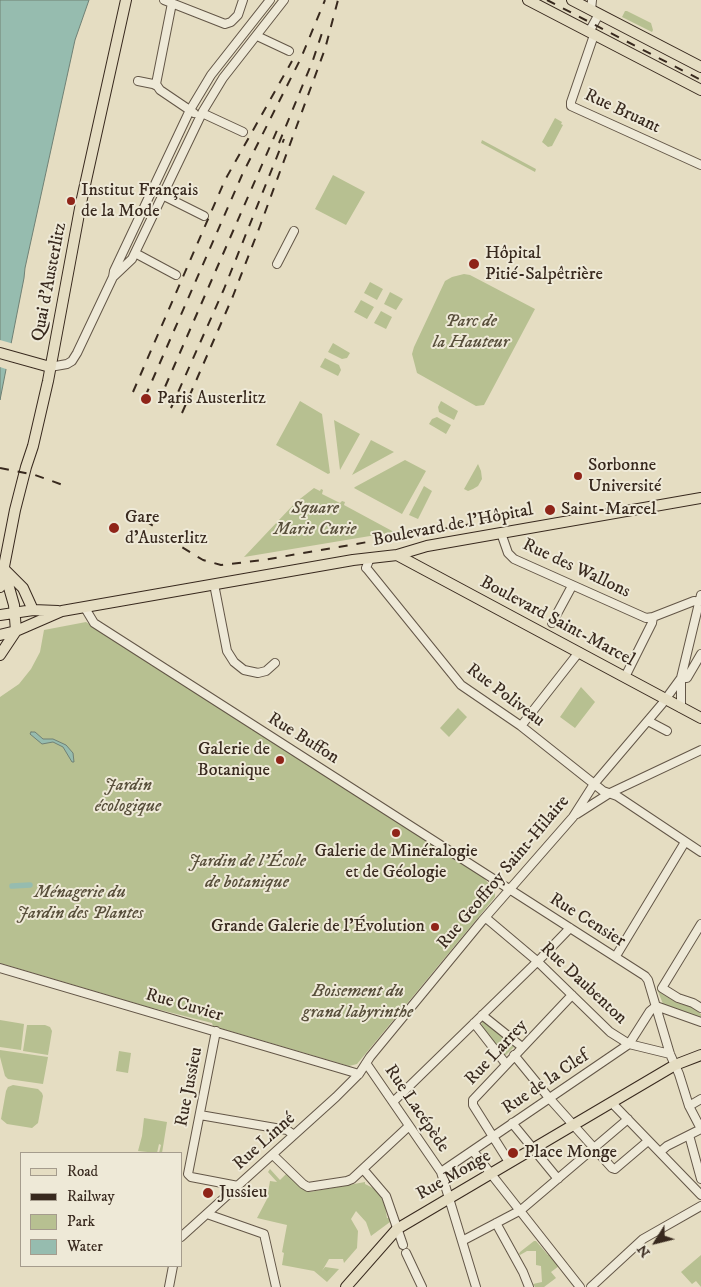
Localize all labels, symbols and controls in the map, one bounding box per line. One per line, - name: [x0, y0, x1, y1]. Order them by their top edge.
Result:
- street label: Rue Bruant: [581, 85, 663, 139]
- place label: Institut Français de la Mode: [81, 180, 198, 222]
- marker: Institut Français de la Mode: [65, 195, 77, 207]
- street label: Quai d'Austerlitz: [28, 221, 72, 343]
- place label: Hôpital Pitié-Salpêtrière: [485, 243, 603, 286]
- marker: Hôpital Pitié-Salpêtrière: [467, 257, 481, 271]
- park label: Parc de la Hauteur: [433, 311, 509, 354]
- place label: Paris Austerlitz: [157, 388, 266, 410]
- marker: Paris Austerlitz: [139, 392, 153, 406]
- place label: Sorbonne Université: [588, 455, 661, 498]
- marker: Sorbonne Université: [572, 470, 584, 482]
- park label: Square Marie Curie: [274, 498, 356, 540]
- place label: Saint-Marcel: [561, 499, 656, 521]
- street label: Boulevard de l'Hôpital: [371, 500, 535, 552]
- marker: Saint-Marcel: [543, 503, 557, 517]
- place label: Gare d'Austerlitz: [125, 507, 208, 550]
- marker: Gare d'Austerlitz: [107, 521, 121, 535]
- street label: Rue des Wallons: [519, 535, 633, 603]
- street label: Boulevard Saint-Marcel: [476, 572, 638, 672]
- street label: Rue Poliveau: [462, 660, 548, 732]
- street label: Rue Buffon: [263, 709, 343, 769]
- place label: Galerie de Botanique: [197, 739, 270, 782]
- marker: Galerie de Botanique: [274, 754, 286, 766]
- park label: Jardin écologique: [95, 775, 161, 818]
- street label: Rue Geoffroy Saint-Hilaire: [433, 792, 575, 954]
- marker: Galerie de Minéralogie et de Géologie: [390, 827, 402, 839]
- place label: Galerie de Minéralogie et de Géologie: [314, 841, 478, 884]
- park label: Jardin de l'École de botanique: [188, 851, 306, 894]
- park label: Ménagerie du Jardin des Plantes: [16, 882, 144, 924]
- street label: Rue Censier: [545, 889, 629, 953]
- place label: Grande Galerie de l'Évolution: [211, 916, 425, 938]
- marker: Grande Galerie de l'Évolution: [429, 921, 441, 933]
- street label: Rue Daubenton: [535, 938, 631, 1030]
- park label: Boisement du grand labyrinthe: [303, 981, 413, 1024]
- street label: Rue Cuvier: [143, 985, 225, 1027]
- street label: Rue Larrey: [461, 1016, 533, 1090]
- street label: Rue Jussieu: [172, 1046, 208, 1128]
- street label: Rue de la Clef: [499, 1046, 593, 1120]
- street label: Rue Lacépède: [379, 1061, 453, 1157]
- street label: Rue Linné: [230, 1109, 300, 1175]
- place label: Place Monge: [524, 1142, 617, 1164]
- street label: Rue Monge: [413, 1146, 495, 1206]
- marker: Place Monge: [506, 1146, 520, 1160]
- legend: [20, 1152, 182, 1267]
- text: Road: [67, 1162, 98, 1181]
- place label: Jussieu: [219, 1182, 267, 1204]
- marker: Jussieu: [201, 1186, 215, 1200]
- text: Railway: [67, 1187, 115, 1206]
- text: Park: [67, 1212, 95, 1231]
- north arrow: [631, 1217, 681, 1267]
- text: Water: [67, 1237, 103, 1256]
- text: N: [633, 1241, 655, 1261]

